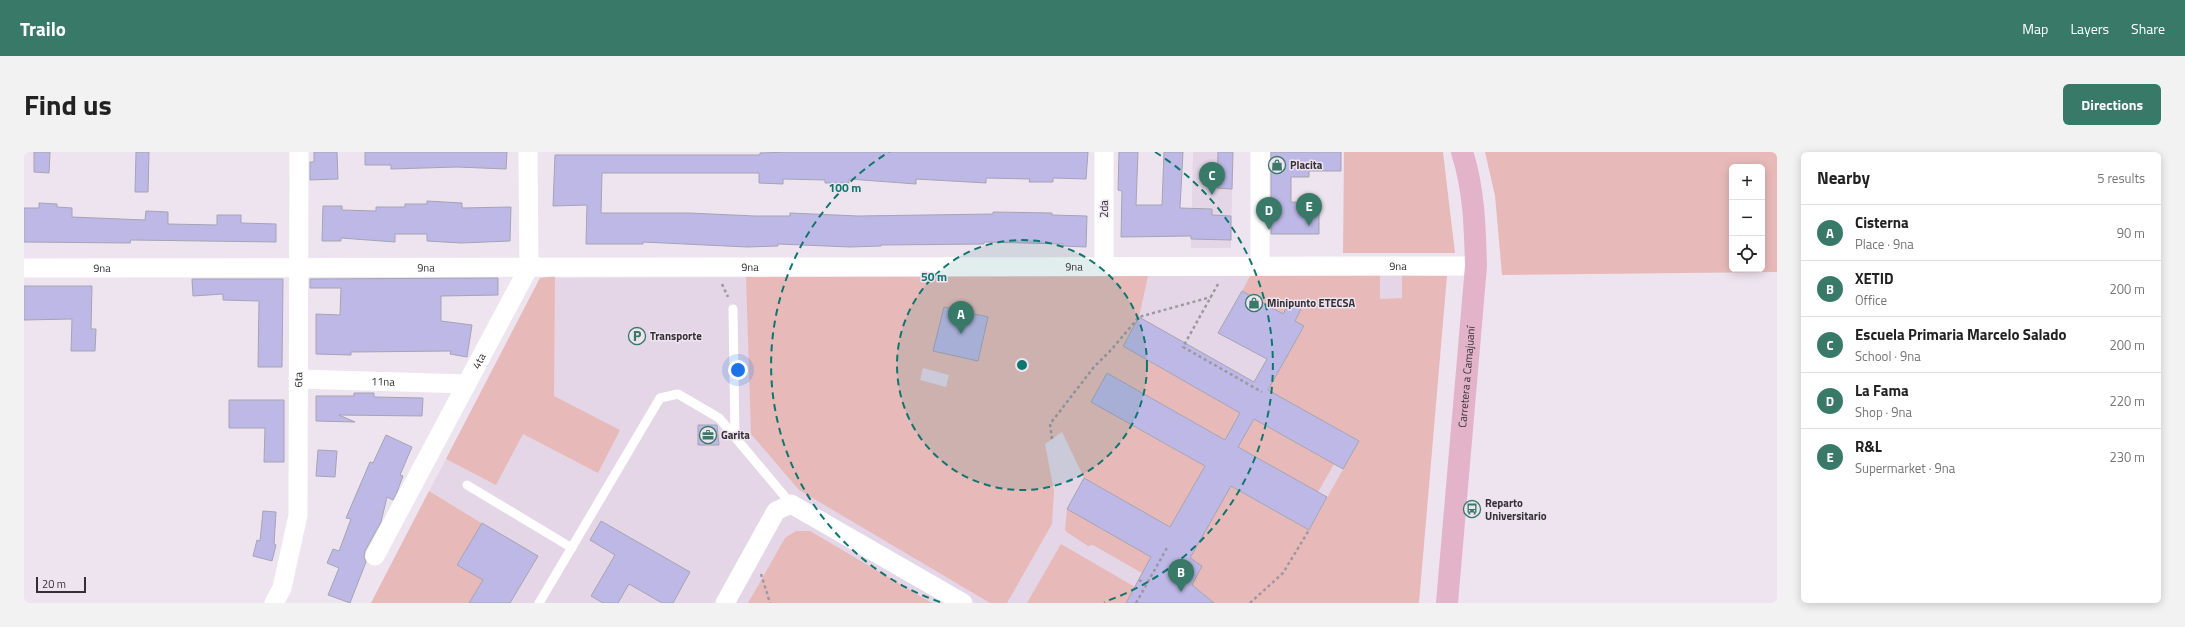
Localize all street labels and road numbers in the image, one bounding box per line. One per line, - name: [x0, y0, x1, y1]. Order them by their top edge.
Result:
- street label: 2da: [1096, 200, 1112, 218]
- street label: 9na: [1389, 258, 1407, 274]
- street label: 9na: [417, 259, 435, 275]
- street label: 9na: [741, 259, 759, 275]
- street label: 9na: [1065, 259, 1083, 275]
- street label: 9na: [93, 260, 111, 276]
- street label: Carretera a Camajuaní: [1454, 324, 1479, 428]
- street label: 4ta: [468, 350, 490, 372]
- street label: 6ta: [290, 371, 306, 388]
- street label: 11na: [371, 373, 396, 390]

